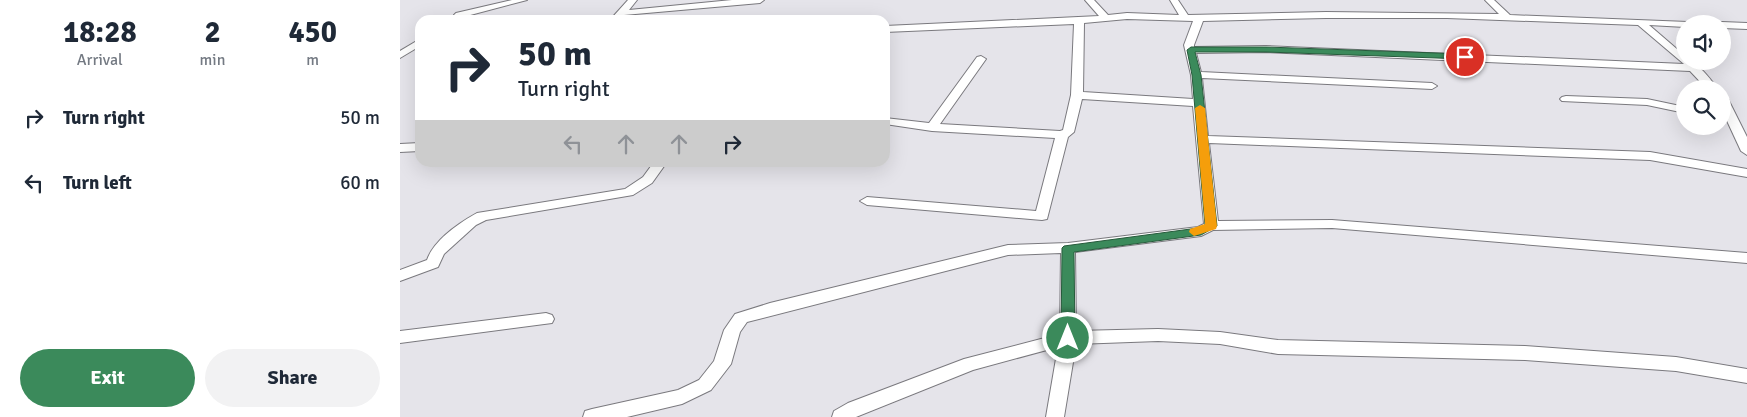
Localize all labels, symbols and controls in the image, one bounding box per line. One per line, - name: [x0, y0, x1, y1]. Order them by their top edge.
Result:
- text: 18:28: [63, 14, 137, 51]
- text: 2: [204, 14, 221, 51]
- text: 450: [288, 14, 337, 51]
- map controls: [1676, 15, 1731, 135]
- button: sound: [1676, 15, 1731, 70]
- text: 50 m: [518, 32, 592, 75]
- icon: right: [435, 35, 500, 100]
- pin: [1444, 36, 1486, 78]
- icon: arrive: [1451, 43, 1479, 71]
- text: Arrival: [77, 50, 123, 70]
- text: min: [200, 50, 225, 70]
- text: m: [306, 50, 319, 70]
- text: Turn right: [518, 75, 610, 102]
- button: search: [1676, 80, 1731, 135]
- icon: right: [20, 104, 48, 132]
- text: Turn right: [63, 106, 145, 130]
- text: 50 m: [340, 106, 380, 130]
- icon: left: [559, 130, 587, 158]
- icon: ahead: [612, 130, 640, 158]
- icon: ahead: [665, 130, 693, 158]
- icon: right: [718, 130, 746, 158]
- icon: left: [20, 169, 48, 197]
- text: Turn left: [63, 171, 132, 195]
- text: 60 m: [340, 171, 380, 195]
- position arrow: [1041, 311, 1093, 363]
- button: Exit: [20, 349, 195, 407]
- button: Share: [205, 349, 380, 407]

